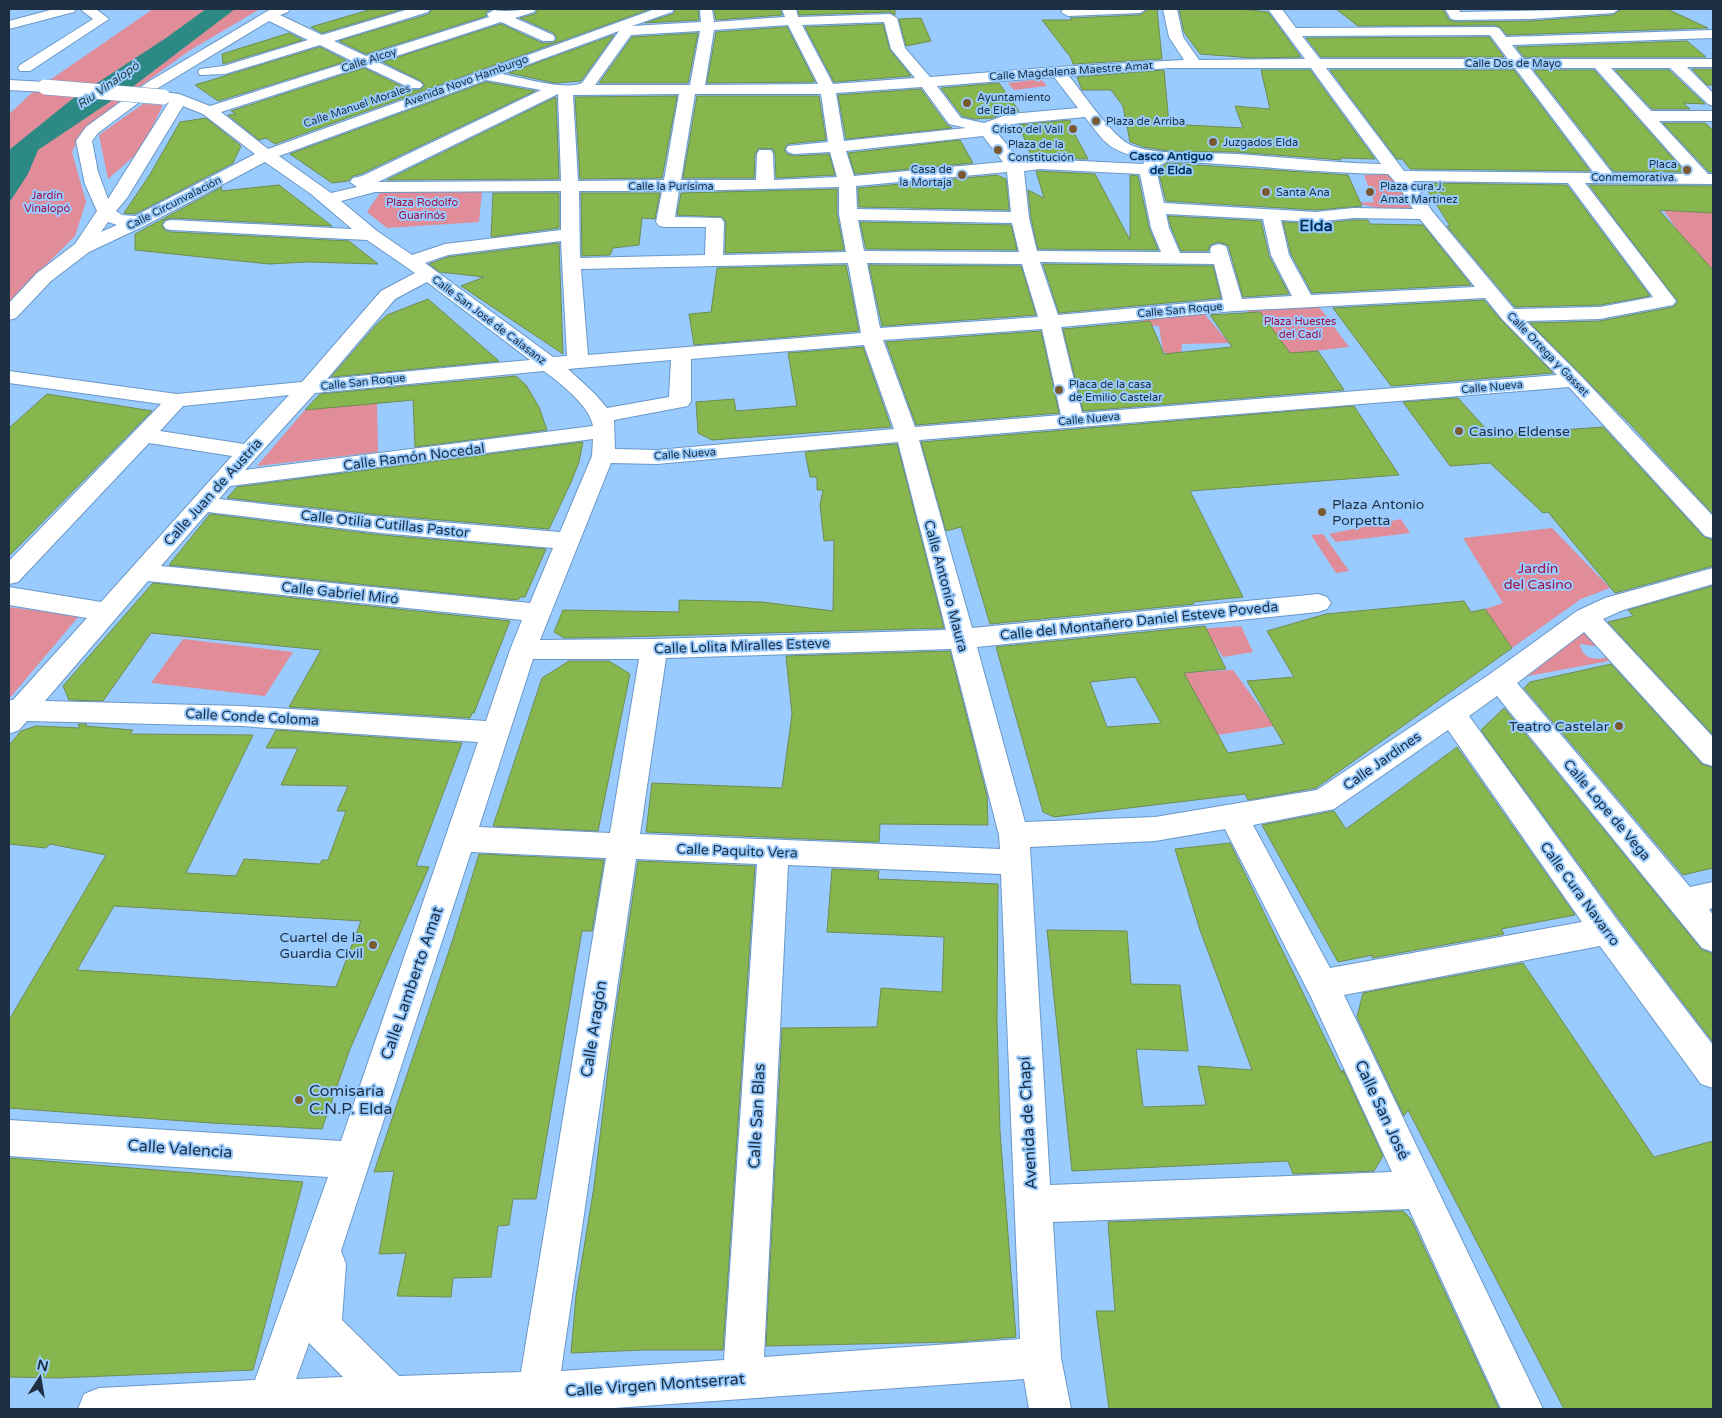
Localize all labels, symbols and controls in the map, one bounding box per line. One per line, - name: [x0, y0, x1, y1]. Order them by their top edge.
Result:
- street label: Calle Alcoy: [340, 45, 398, 75]
- street label: Avenida Novo Hamburgo: [402, 52, 530, 110]
- street label: Calle Dos de Mayo: [1465, 57, 1562, 70]
- water label: Riu Vinalopó: [74, 58, 142, 111]
- street label: Calle Magdalena Maestre Amat: [989, 59, 1153, 83]
- street label: Calle Manuel Morales: [302, 82, 412, 130]
- place label: Ayuntamiento de Elda: [977, 91, 1051, 117]
- marker: Ayuntamiento de Elda: [961, 97, 973, 109]
- marker: Plaza de Arriba: [1090, 115, 1102, 127]
- place label: Plaza de Arriba: [1106, 115, 1185, 128]
- place label: Cristo del Vall: [992, 123, 1063, 136]
- marker: Cristo del Vall: [1067, 123, 1079, 135]
- marker: Juzgados Elda: [1207, 136, 1219, 148]
- place label: Juzgados Elda: [1223, 136, 1298, 149]
- place label: Plaza de la Constitución: [1008, 138, 1074, 164]
- marker: Plaza de la Constitución: [992, 144, 1004, 156]
- district label: Casco Antiguo de Elda: [1129, 149, 1213, 177]
- place label: Placa Conmemorativa.: [1591, 158, 1677, 184]
- place label: Casa de la Mortaja: [899, 163, 952, 189]
- marker: Placa Conmemorativa.: [1681, 164, 1693, 176]
- marker: Casa de la Mortaja: [956, 169, 968, 181]
- street label: Calle Circunvalación: [124, 173, 224, 233]
- street label: Calle la Purísima: [628, 180, 714, 193]
- place label: Plaza cura J. Amat Martínez: [1380, 180, 1458, 206]
- marker: Santa Ana: [1260, 186, 1272, 198]
- place label: Santa Ana: [1276, 186, 1330, 199]
- marker: Plaza cura J. Amat Martínez: [1364, 186, 1376, 198]
- park label: Jardín Vinalopó: [24, 189, 70, 215]
- park label: Plaza Rodolfo Guarinós: [386, 196, 458, 222]
- district label: Elda: [1299, 216, 1333, 236]
- street label: Calle San José de Calasanz: [429, 273, 549, 367]
- street label: Calle San Roque: [1137, 300, 1223, 320]
- street label: Calle Ortega y Gasset: [1504, 309, 1592, 399]
- park label: Plaza Huestes del Cadí: [1264, 315, 1336, 341]
- street label: Calle San Roque: [320, 371, 406, 393]
- place label: Placa de la casa de Emilio Castelar: [1069, 378, 1163, 404]
- street label: Calle Nueva: [1461, 378, 1523, 396]
- marker: Placa de la casa de Emilio Castelar: [1053, 384, 1065, 396]
- street label: Calle Nueva: [1058, 410, 1120, 428]
- place label: Casino Eldense: [1469, 423, 1570, 440]
- marker: Casino Eldense: [1453, 425, 1465, 437]
- street label: Calle Juan de Austria: [160, 435, 266, 549]
- street label: Calle Ramón Nocedal: [342, 440, 486, 474]
- street label: Calle Nueva: [654, 445, 716, 463]
- place label: Plaza Antonio Porpetta: [1332, 496, 1424, 529]
- marker: Plaza Antonio Porpetta: [1316, 506, 1328, 518]
- street label: Calle Otilia Cutillas Pastor: [300, 507, 471, 541]
- street label: Calle Antonio Maura: [920, 518, 972, 654]
- park label: Jardín del Casino: [1504, 560, 1572, 593]
- street label: Calle Gabriel Miró: [280, 578, 400, 608]
- street label: Calle del Montañero Daniel Esteve Poveda: [999, 598, 1279, 644]
- street label: Calle Lolita Miralles Esteve: [654, 634, 830, 658]
- street label: Calle Conde Coloma: [185, 705, 319, 729]
- place label: Teatro Castelar: [1509, 718, 1610, 735]
- marker: Teatro Castelar: [1613, 720, 1625, 732]
- street label: Calle Jardines: [1340, 728, 1424, 794]
- street label: Calle Lope de Vega: [1560, 756, 1654, 864]
- street label: Calle Cura Navarro: [1537, 839, 1623, 949]
- street label: Calle Paquito Vera: [676, 840, 798, 862]
- street label: Calle Lamberto Amat: [376, 904, 448, 1062]
- place label: Cuartel de la Guardia Civil: [279, 929, 363, 962]
- marker: Cuartel de la Guardia Civil: [367, 939, 379, 951]
- street label: Calle Aragón: [576, 979, 612, 1079]
- street label: Avenida de Chapí: [1015, 1056, 1041, 1190]
- street label: Calle San José: [1350, 1057, 1414, 1163]
- street label: Calle San Blas: [744, 1063, 770, 1169]
- place label: Comisaría C.N.P. Elda: [309, 1081, 392, 1119]
- marker: Comisaría C.N.P. Elda: [293, 1094, 305, 1106]
- street label: Calle Valencia: [127, 1135, 233, 1163]
- north arrow: [15, 1353, 65, 1403]
- text: N: [35, 1356, 50, 1375]
- street label: Calle Virgen Montserrat: [565, 1369, 745, 1401]

